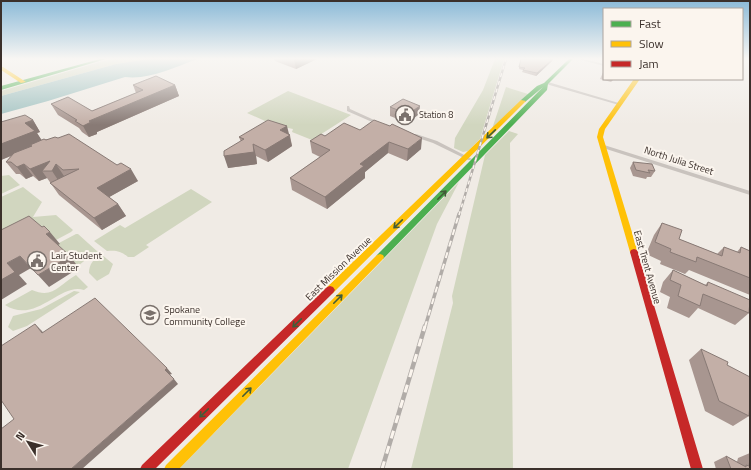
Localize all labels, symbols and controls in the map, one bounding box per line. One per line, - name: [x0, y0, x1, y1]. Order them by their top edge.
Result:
- legend: [603, 8, 743, 80]
- text: Fast: [639, 14, 662, 33]
- text: Slow: [639, 34, 664, 53]
- text: Jam: [639, 54, 659, 73]
- public building icon: Station 8: [394, 104, 416, 126]
- place label: Station 8: [419, 108, 453, 121]
- one-way arrow: [486, 129, 496, 139]
- street label: North Julia Street: [642, 142, 716, 179]
- one-way arrow: [437, 190, 447, 200]
- one-way arrow: [393, 219, 403, 229]
- street label: East Trent Avenue: [630, 229, 665, 306]
- street label: East Mission Avenue: [302, 233, 375, 304]
- place label: Lair Student Center: [51, 248, 102, 275]
- public building icon: Lair Student Center: [26, 250, 48, 272]
- one-way arrow: [333, 294, 343, 304]
- place label: Spokane Community College: [164, 302, 245, 329]
- school or university icon: Spokane Community College: [139, 304, 161, 326]
- one-way arrow: [292, 318, 302, 327]
- one-way arrow: [242, 387, 252, 397]
- one-way arrow: [199, 408, 209, 417]
- north arrow: [8, 422, 48, 462]
- text: N: [11, 428, 29, 444]

